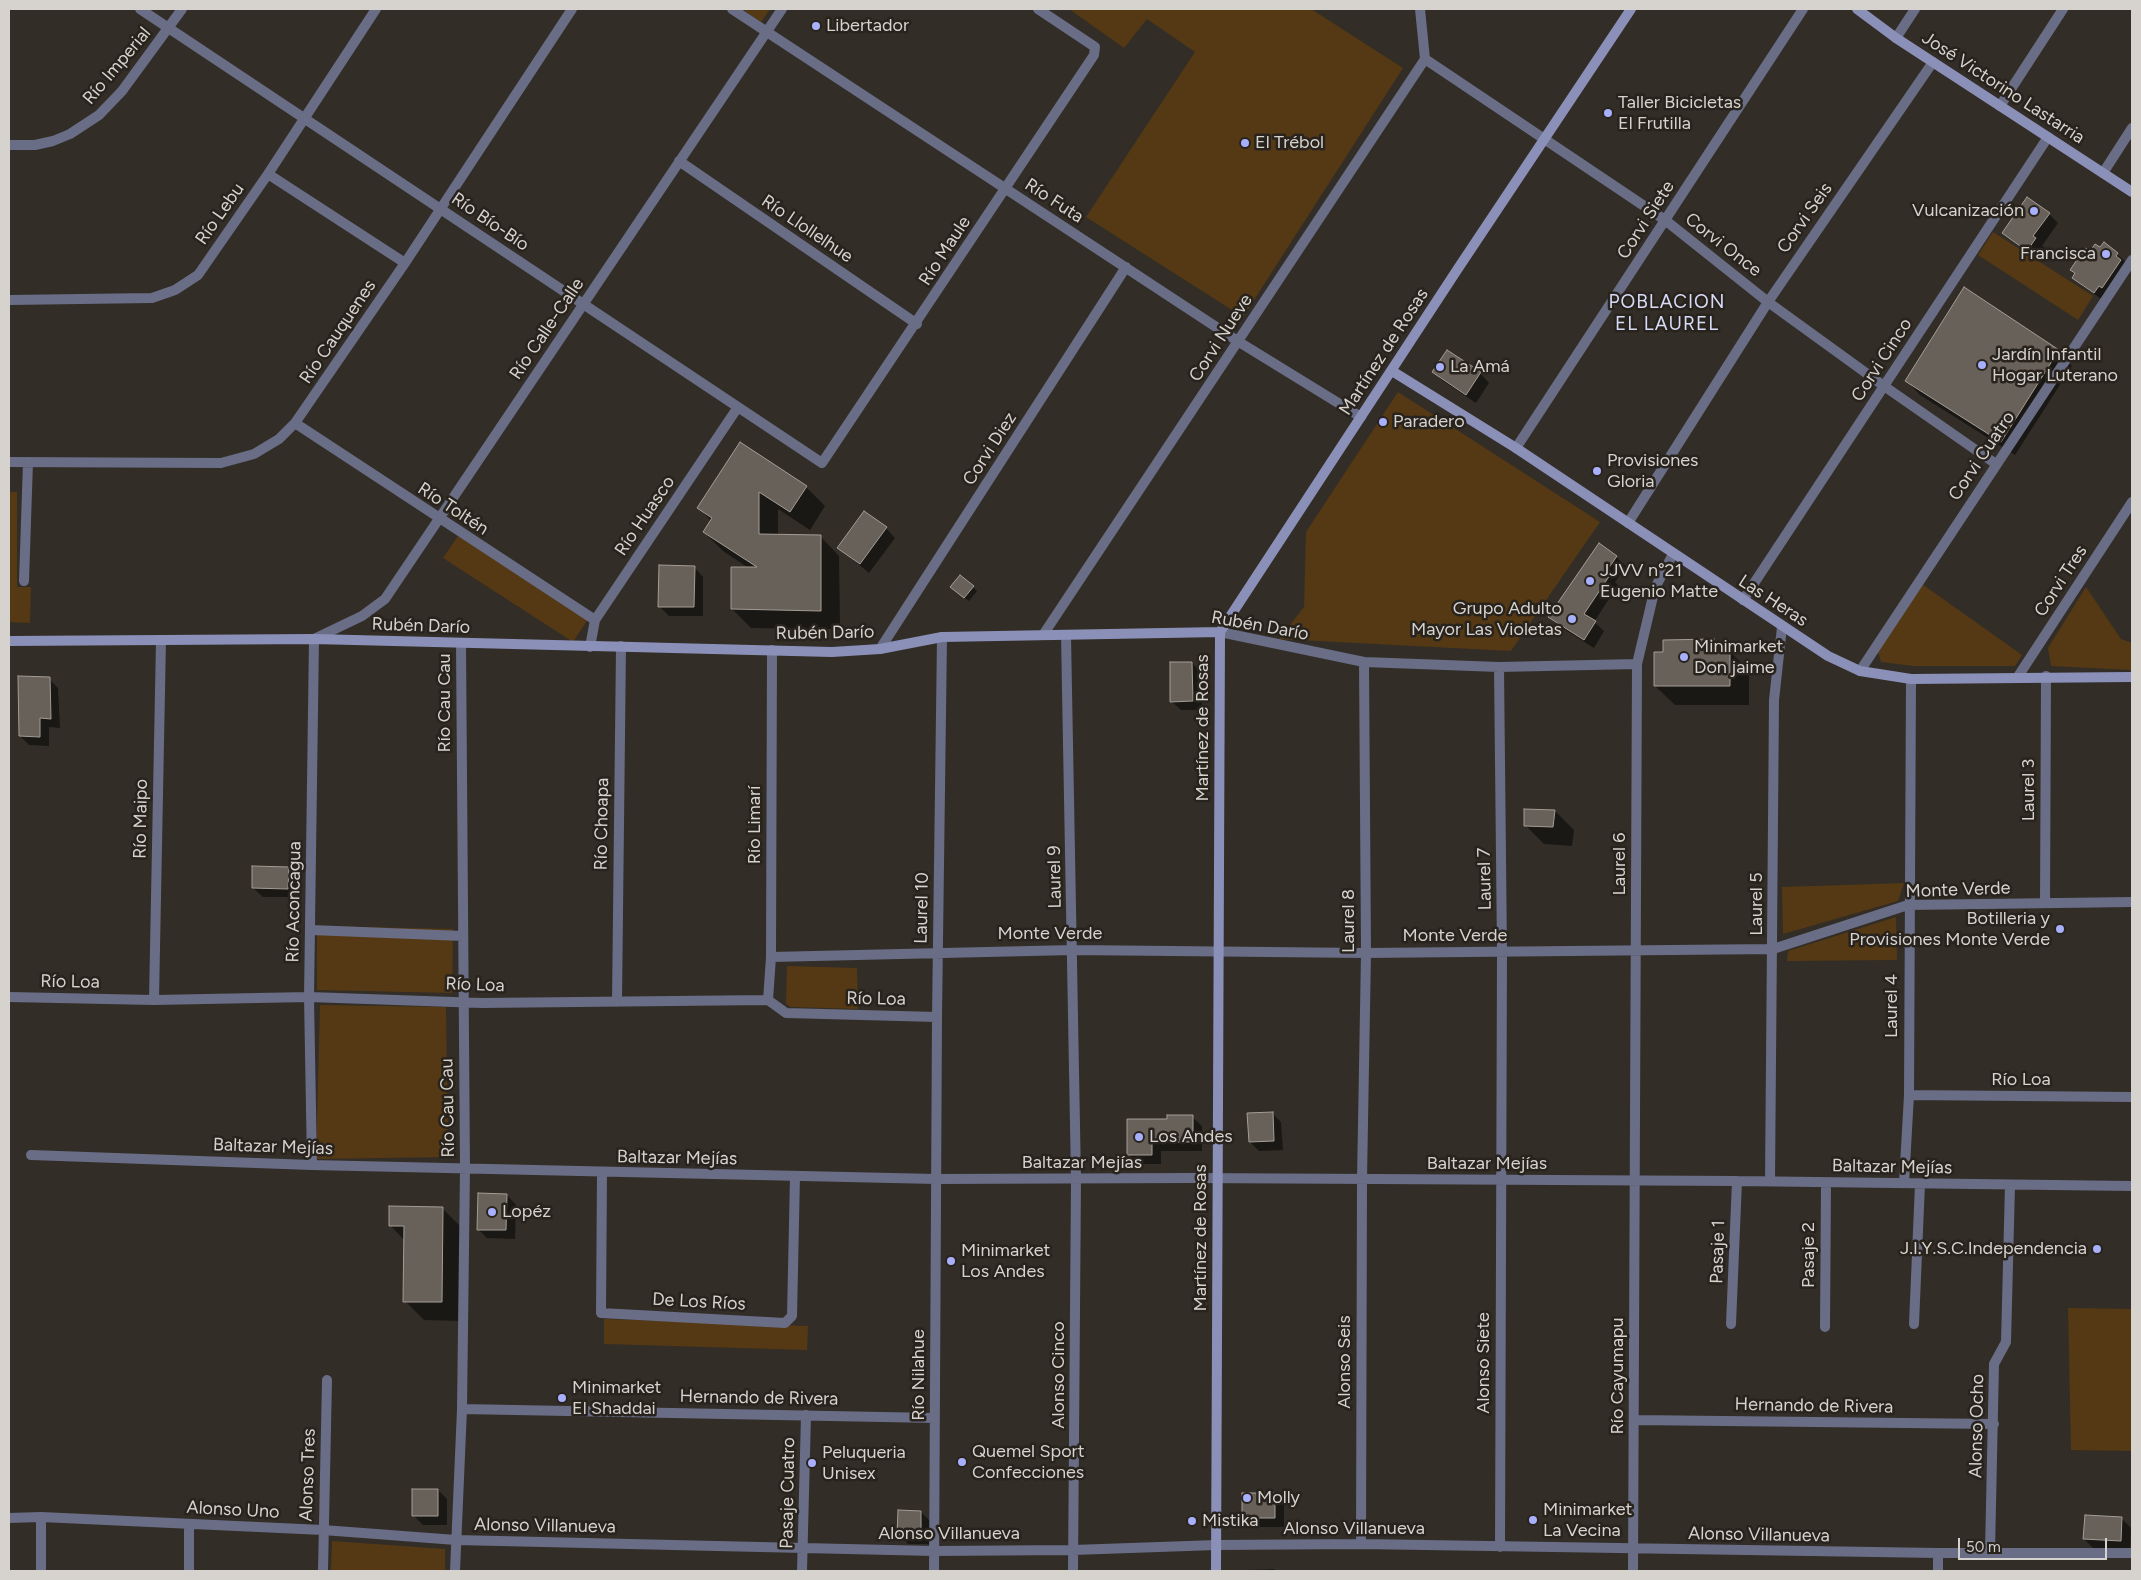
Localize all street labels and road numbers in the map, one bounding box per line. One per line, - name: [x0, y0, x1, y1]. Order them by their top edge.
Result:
- street label: Río Imperial: [78, 23, 156, 109]
- street label: José Victorino Lastarria: [1918, 27, 2088, 149]
- street label: Río Futa: [1020, 174, 1088, 228]
- street label: Corvi Siete: [1613, 177, 1679, 263]
- street label: Río Lebu: [191, 179, 249, 249]
- street label: Corvi Seis: [1773, 179, 1837, 257]
- street label: Río Bío-Bío: [447, 188, 533, 256]
- street label: Río Llollelhue: [757, 190, 857, 268]
- street label: Corvi Once: [1680, 208, 1766, 282]
- street label: Río Maule: [915, 212, 975, 290]
- street label: Río Calle-Calle: [505, 274, 589, 384]
- street label: Río Cauquenes: [295, 276, 381, 388]
- street label: Martínez de Rosas: [1335, 284, 1433, 420]
- street label: Corvi Nueve: [1185, 290, 1257, 386]
- street label: Corvi Cinco: [1847, 314, 1917, 406]
- street label: Corvi Cuatro: [1944, 407, 2020, 505]
- street label: Corvi Diez: [958, 408, 1022, 490]
- street label: Río Huasco: [610, 472, 680, 560]
- street label: Río Toltén: [413, 478, 493, 540]
- street label: Corvi Tres: [2030, 541, 2092, 621]
- street label: Las Heras: [1734, 571, 1812, 631]
- street label: Rubén Darío: [1210, 607, 1310, 645]
- street label: Rubén Darío: [371, 613, 471, 639]
- street label: Rubén Darío: [776, 621, 874, 645]
- street label: Río Cau Cau: [434, 653, 456, 753]
- street label: Martínez de Rosas: [1192, 654, 1214, 802]
- street label: Laurel 3: [2018, 759, 2040, 821]
- street label: Río Choapa: [590, 777, 614, 871]
- street label: Río Maipo: [130, 779, 152, 859]
- street label: Río Limarí: [744, 786, 766, 864]
- street label: Laurel 6: [1609, 832, 1631, 896]
- street label: Río Aconcagua: [282, 841, 306, 963]
- street label: Laurel 9: [1044, 845, 1066, 909]
- street label: Laurel 7: [1474, 848, 1496, 910]
- street label: Laurel 10: [911, 872, 933, 944]
- street label: Laurel 5: [1746, 872, 1768, 936]
- street label: Monte Verde: [1905, 877, 2011, 903]
- street label: Laurel 8: [1338, 889, 1360, 953]
- street label: Monte Verde: [998, 923, 1102, 945]
- street label: Monte Verde: [1403, 925, 1507, 947]
- street label: Río Loa: [40, 971, 100, 993]
- street label: Río Loa: [445, 973, 505, 997]
- street label: Laurel 4: [1881, 974, 1903, 1038]
- street label: Río Loa: [846, 988, 906, 1010]
- street label: Río Cau Cau: [436, 1058, 460, 1158]
- street label: Río Loa: [1991, 1069, 2051, 1091]
- street label: Baltazar Mejías: [213, 1134, 333, 1160]
- street label: Baltazar Mejías: [617, 1146, 737, 1170]
- street label: Baltazar Mejías: [1022, 1152, 1142, 1174]
- street label: Baltazar Mejías: [1427, 1153, 1547, 1175]
- street label: Baltazar Mejías: [1832, 1155, 1952, 1179]
- street label: Martínez de Rosas: [1190, 1164, 1212, 1312]
- street label: Pasaje 1: [1706, 1220, 1730, 1284]
- street label: Pasaje 2: [1798, 1222, 1820, 1288]
- street label: De Los Ríos: [652, 1289, 746, 1315]
- street label: Alonso Siete: [1473, 1312, 1495, 1414]
- street label: Alonso Seis: [1334, 1315, 1356, 1409]
- street label: Río Cayumapu: [1607, 1317, 1629, 1435]
- street label: Alonso Cinco: [1048, 1321, 1070, 1429]
- street label: Río Nilahue: [908, 1329, 930, 1421]
- street label: Alonso Ocho: [1965, 1374, 1989, 1478]
- street label: Hernando de Rivera: [680, 1386, 838, 1410]
- street label: Hernando de Rivera: [1735, 1394, 1893, 1418]
- street label: Alonso Tres: [296, 1428, 320, 1522]
- street label: Pasaje Cuatro: [776, 1437, 800, 1549]
- street label: Alonso Uno: [186, 1497, 280, 1523]
- street label: Alonso Villanueva: [474, 1514, 616, 1538]
- street label: Alonso Villanueva: [1283, 1518, 1425, 1540]
- street label: Alonso Villanueva: [878, 1523, 1020, 1545]
- street label: Alonso Villanueva: [1688, 1523, 1830, 1547]

